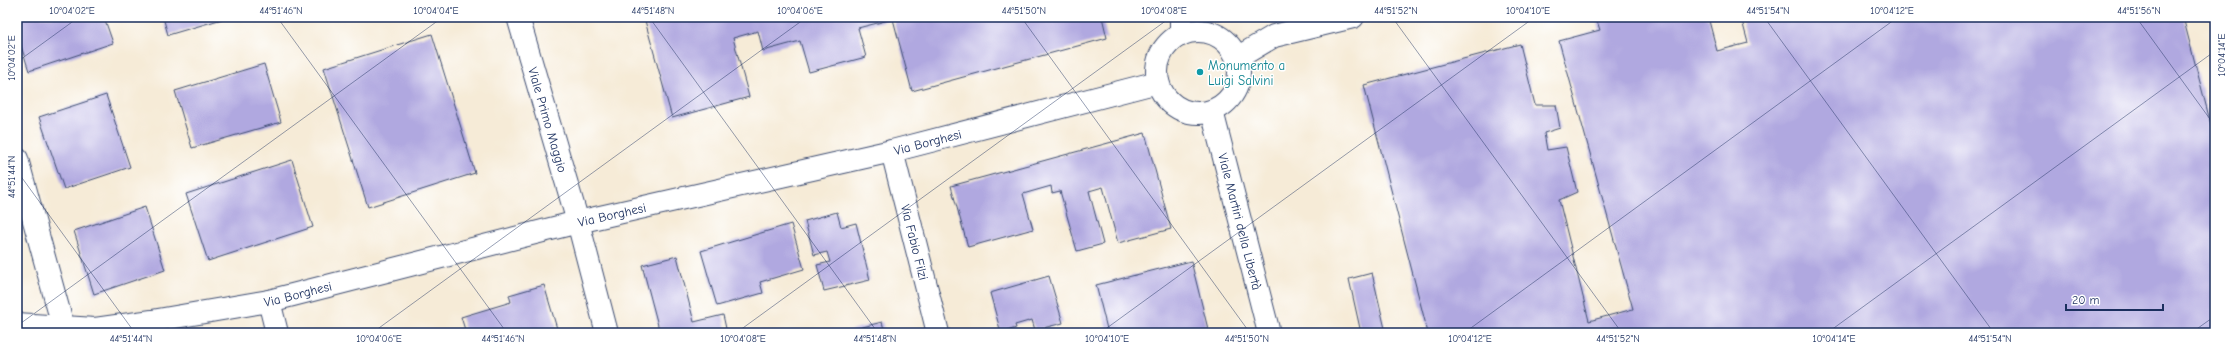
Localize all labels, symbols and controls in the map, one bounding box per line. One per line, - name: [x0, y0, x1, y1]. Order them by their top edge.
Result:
- text: 10°04'02"E: [49, 5, 95, 17]
- text: 44°51'46"N: [259, 5, 303, 17]
- text: 10°04'04"E: [413, 5, 459, 17]
- text: 44°51'48"N: [632, 5, 674, 17]
- text: 10°04'06"E: [777, 5, 823, 17]
- text: 44°51'50"N: [1002, 5, 1046, 17]
- text: 10°04'08"E: [1141, 5, 1187, 17]
- text: 44°51'52"N: [1374, 5, 1418, 17]
- text: 10°04'10"E: [1506, 5, 1550, 17]
- text: 44°51'54"N: [1746, 5, 1790, 17]
- text: 10°04'12"E: [1870, 5, 1914, 17]
- text: 44°51'56"N: [2117, 5, 2161, 17]
- text: 10°04'14"E: [2216, 34, 2228, 76]
- text: 10°04'02"E: [6, 35, 18, 81]
- place label: Monumento a Luigi Salvini: [1208, 58, 1285, 88]
- street label: Viale Primo Maggio: [525, 65, 570, 174]
- marker: Monumento a Luigi Salvini: [1195, 67, 1205, 77]
- street label: Via Borghesi: [892, 126, 963, 158]
- street label: Viale Martiri della Libertà: [1215, 152, 1265, 292]
- text: 44°51'44"N: [6, 156, 18, 198]
- street label: Via Borghesi: [576, 200, 647, 230]
- street label: Via Fabio Filzi: [898, 203, 931, 282]
- street label: Via Borghesi: [263, 278, 333, 310]
- scale bar: [2066, 286, 2163, 312]
- text: 20 m: [2072, 293, 2100, 307]
- text: 44°51'44"N: [110, 333, 152, 345]
- text: 10°04'06"E: [356, 333, 402, 345]
- text: 44°51'46"N: [481, 333, 525, 345]
- text: 10°04'08"E: [720, 333, 766, 345]
- text: 44°51'48"N: [854, 333, 896, 345]
- text: 10°04'10"E: [1085, 333, 1129, 345]
- text: 44°51'50"N: [1225, 333, 1269, 345]
- text: 10°04'12"E: [1448, 333, 1492, 345]
- text: 44°51'52"N: [1596, 333, 1640, 345]
- text: 10°04'14"E: [1813, 333, 1855, 345]
- text: 44°51'54"N: [1968, 333, 2012, 345]

